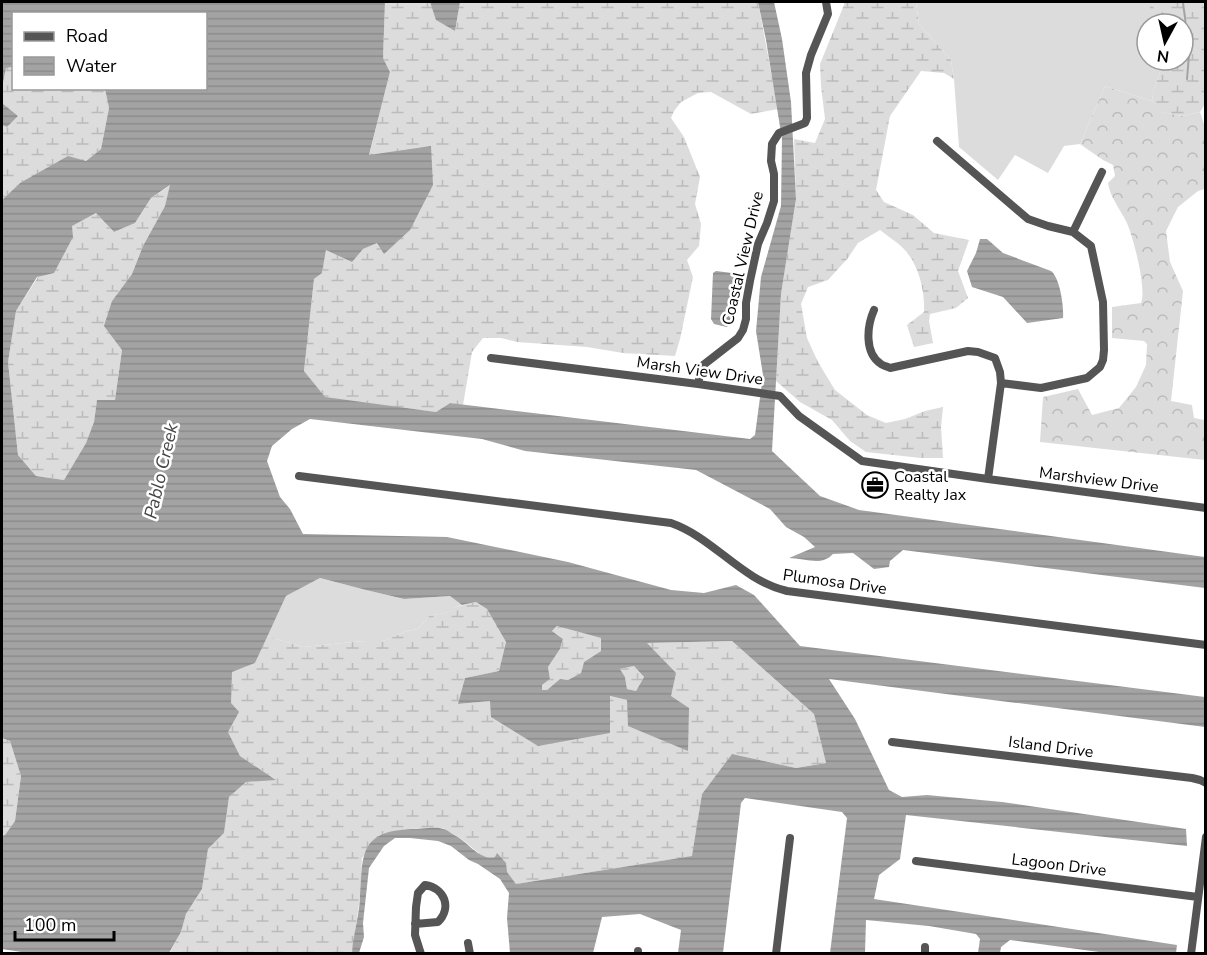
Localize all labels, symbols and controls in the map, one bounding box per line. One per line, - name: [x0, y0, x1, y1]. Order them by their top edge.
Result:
- legend: [12, 12, 207, 90]
- north arrow: [1135, 12, 1195, 72]
- text: Road: [66, 24, 108, 48]
- text: N: [1156, 44, 1171, 68]
- text: Water: [66, 54, 117, 78]
- street label: Coastal View Drive: [717, 189, 769, 327]
- street label: Marsh View Drive: [635, 351, 764, 391]
- water label: Pablo Creek: [138, 420, 184, 521]
- street label: Marshview Drive: [1038, 462, 1160, 498]
- place label: Coastal Realty Jax: [894, 466, 967, 506]
- office icon: Coastal Realty Jax: [860, 470, 890, 500]
- street label: Plumosa Drive: [782, 564, 888, 600]
- street label: Island Drive: [1007, 731, 1095, 763]
- street label: Lagoon Drive: [1010, 848, 1108, 882]
- scale bar: [15, 904, 114, 942]
- text: 100 m: [24, 913, 76, 937]

